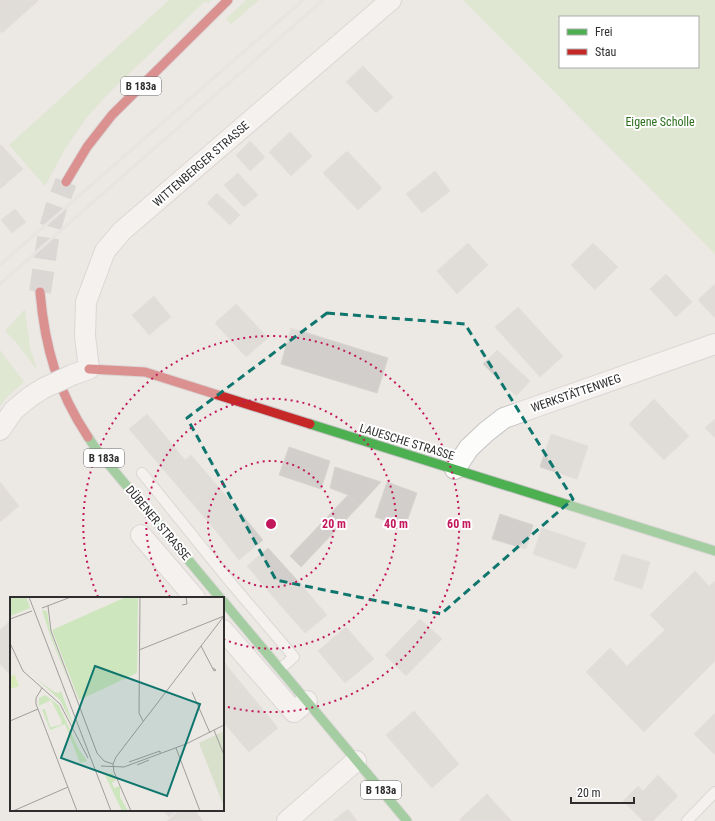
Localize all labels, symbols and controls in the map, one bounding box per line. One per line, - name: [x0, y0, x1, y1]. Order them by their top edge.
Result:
- legend: [559, 16, 699, 68]
- text: Frei: [595, 25, 613, 39]
- text: Stau: [595, 45, 617, 59]
- road number: B 183a: [121, 77, 161, 95]
- park label: Eigene Scholle: [625, 115, 695, 129]
- street label: WITTENBERGER STRASSE: [150, 118, 252, 210]
- street label: WERKSTÄTTENWEG: [529, 370, 623, 415]
- street label: LAUESCHE STRASSE: [358, 421, 456, 463]
- road number: B 183a: [84, 449, 124, 467]
- street label: DÜBENER STRASSE: [123, 482, 194, 563]
- centre of rings: [264, 517, 278, 531]
- text: 20 m: [322, 517, 346, 531]
- text: 40 m: [384, 517, 408, 531]
- text: 60 m: [447, 517, 471, 531]
- inset map: [10, 597, 224, 811]
- scale bar: [571, 779, 634, 805]
- road number: B 183a: [361, 781, 401, 799]
- text: 20 m: [577, 786, 601, 800]

